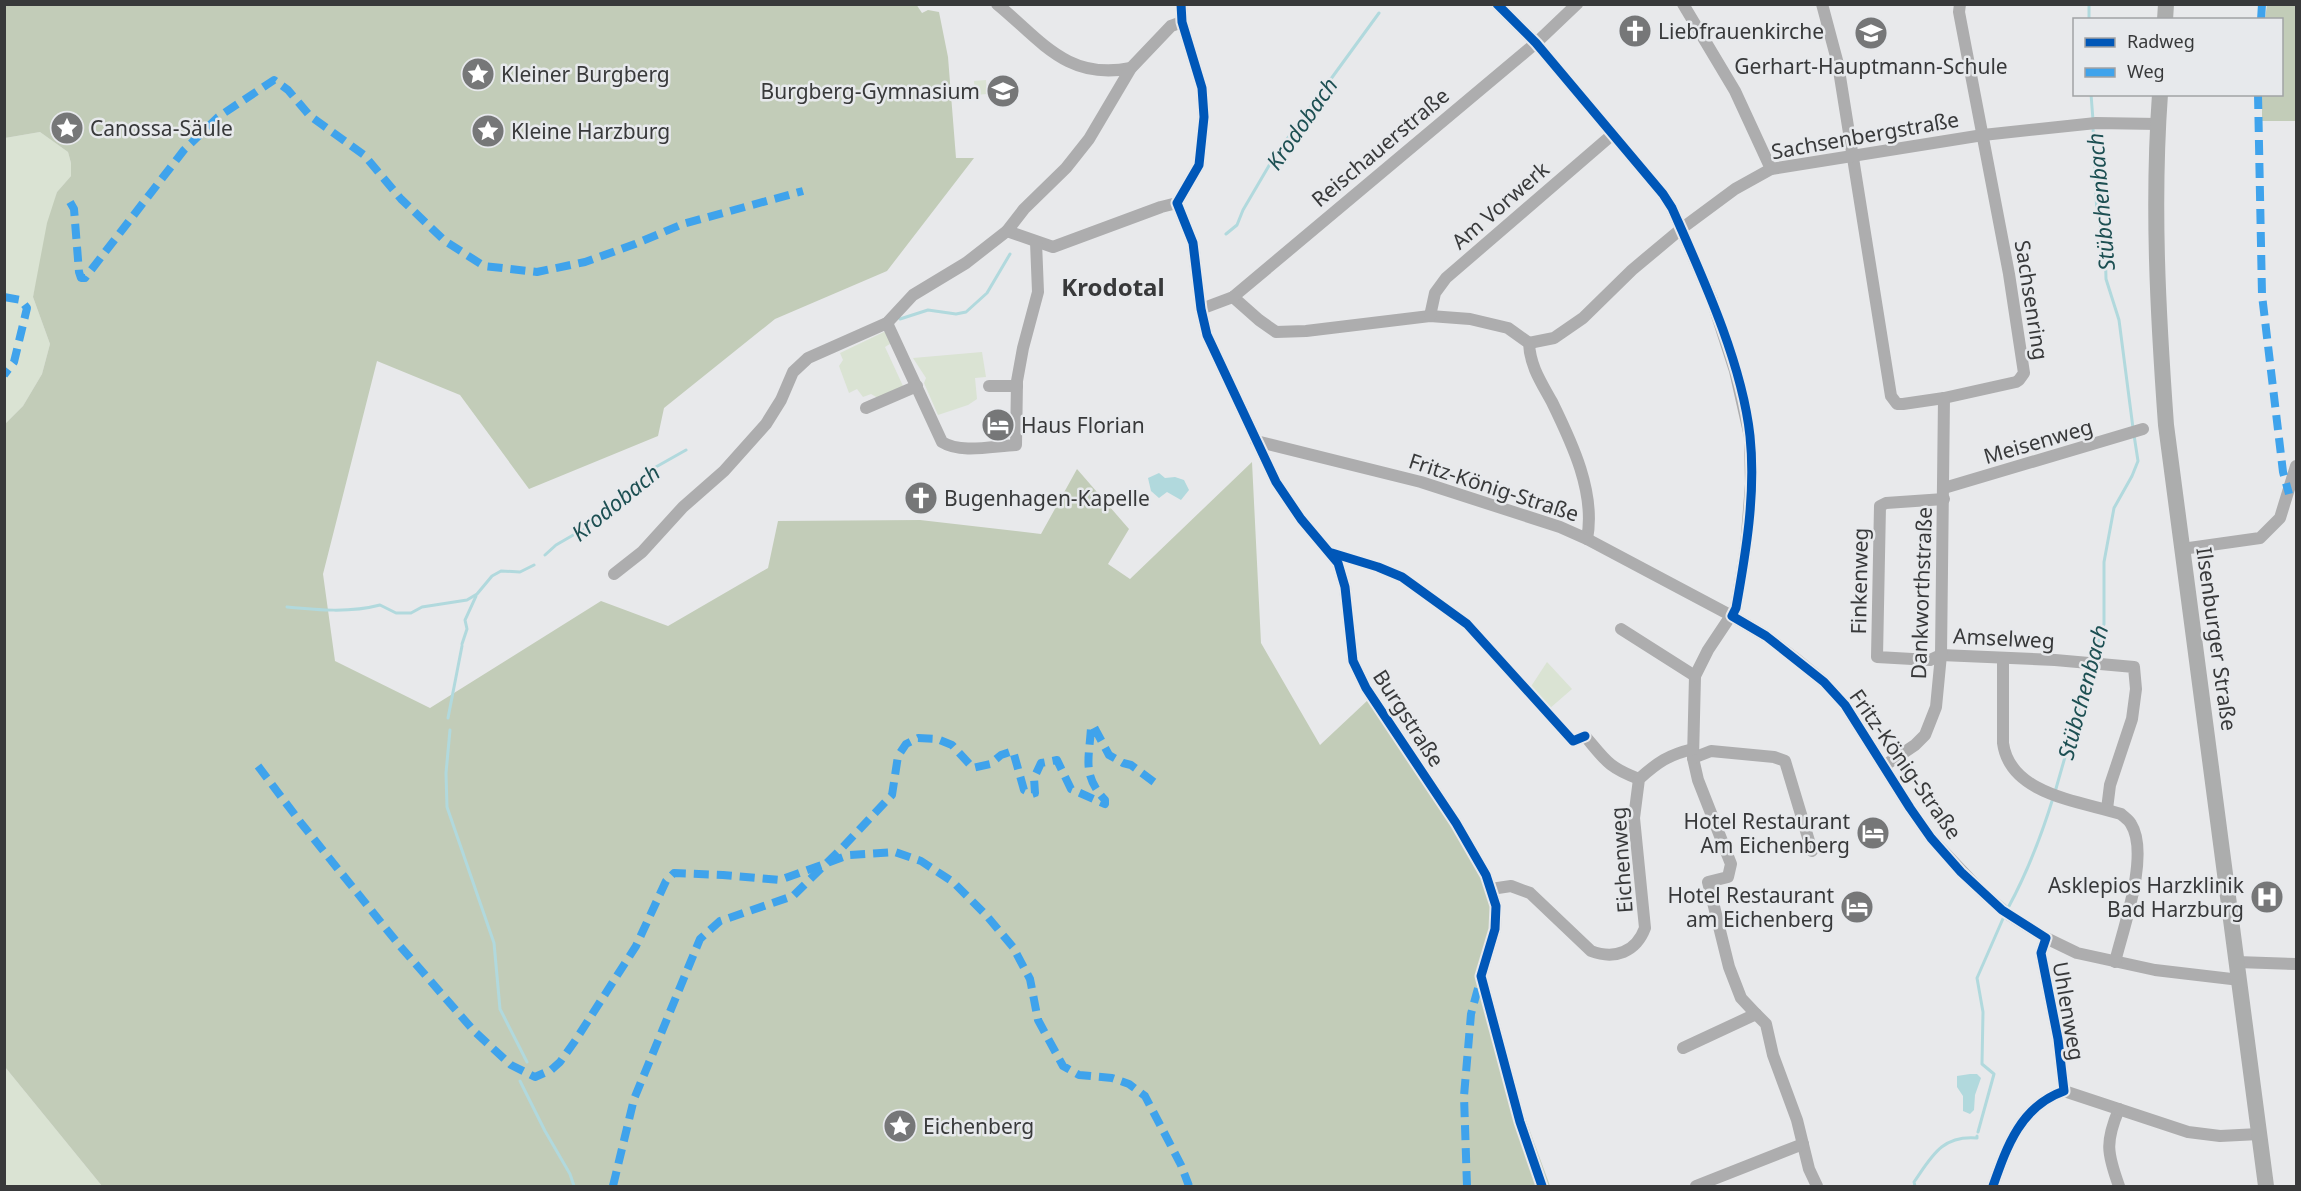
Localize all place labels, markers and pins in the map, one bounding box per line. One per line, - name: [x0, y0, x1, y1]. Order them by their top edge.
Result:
- church icon: Liebfrauenkirche: [1617, 13, 1653, 49]
- school or university icon: Gerhart-Hauptmann-Schule: [1853, 15, 1889, 51]
- place label: Liebfrauenkirche: [1658, 17, 1824, 45]
- place label: Gerhart-Hauptmann-Schule: [1734, 52, 2008, 80]
- place icon: Kleiner Burgberg: [460, 56, 496, 92]
- place label: Kleiner Burgberg: [501, 60, 670, 88]
- school or university icon: Burgberg-Gymnasium: [985, 73, 1021, 109]
- place label: Burgberg-Gymnasium: [761, 77, 980, 105]
- place icon: Canossa-Säule: [49, 110, 85, 146]
- place icon: Kleine Harzburg: [470, 113, 506, 149]
- place label: Canossa-Säule: [90, 114, 233, 142]
- place label: Kleine Harzburg: [511, 117, 670, 145]
- hotel icon: Haus Florian: [980, 407, 1016, 443]
- place label: Haus Florian: [1021, 411, 1145, 439]
- church icon: Bugenhagen-Kapelle: [903, 480, 939, 516]
- place label: Bugenhagen-Kapelle: [944, 484, 1150, 512]
- place label: Hotel Restaurant Am Eichenberg: [1684, 807, 1850, 859]
- hotel icon: Hotel Restaurant Am Eichenberg: [1855, 815, 1891, 851]
- place label: Asklepios Harzklinik Bad Harzburg: [2048, 871, 2245, 923]
- hospital icon: Asklepios Harzklinik Bad Harzburg: [2249, 879, 2285, 915]
- place label: Hotel Restaurant am Eichenberg: [1668, 881, 1834, 933]
- hotel icon: Hotel Restaurant am Eichenberg: [1839, 889, 1875, 925]
- place icon: Eichenberg: [882, 1108, 918, 1144]
- place label: Eichenberg: [923, 1112, 1034, 1140]

